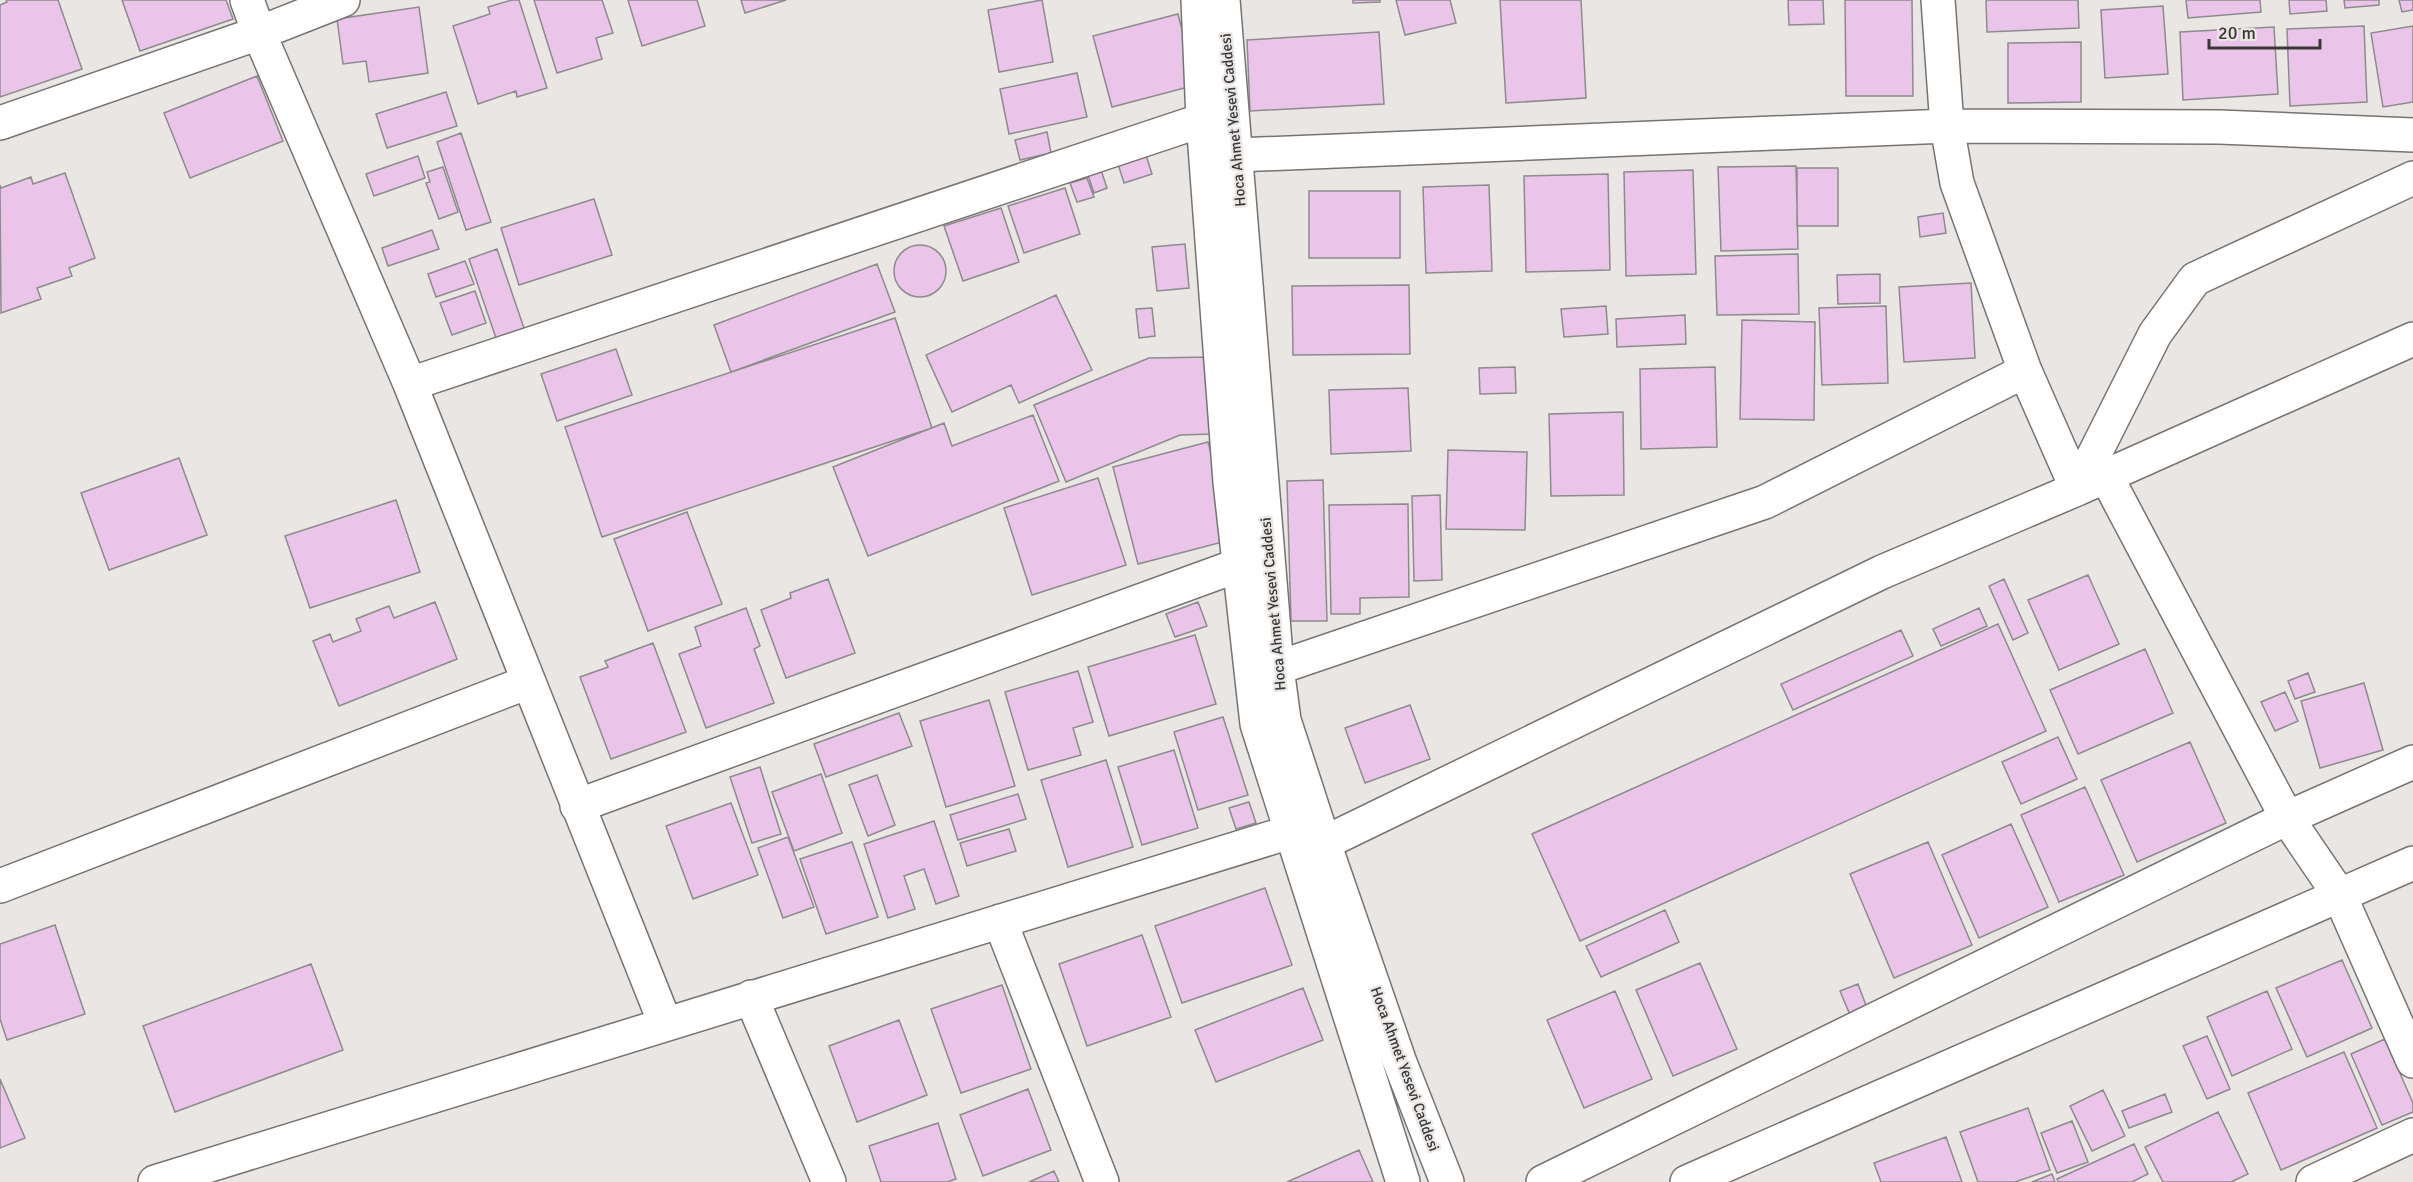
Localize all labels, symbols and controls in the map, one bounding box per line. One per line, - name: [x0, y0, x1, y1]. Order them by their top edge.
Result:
- scale bar: [2209, 12, 2320, 50]
- text: 20 m: [2218, 22, 2256, 44]
- street label: Hoca Ahmet Yesevi Caddesi: [1216, 33, 1250, 207]
- street label: Hoca Ahmet Yesevi Caddesi: [1256, 517, 1290, 691]
- street label: Hoca Ahmet Yesevi Caddesi: [1367, 984, 1443, 1154]

